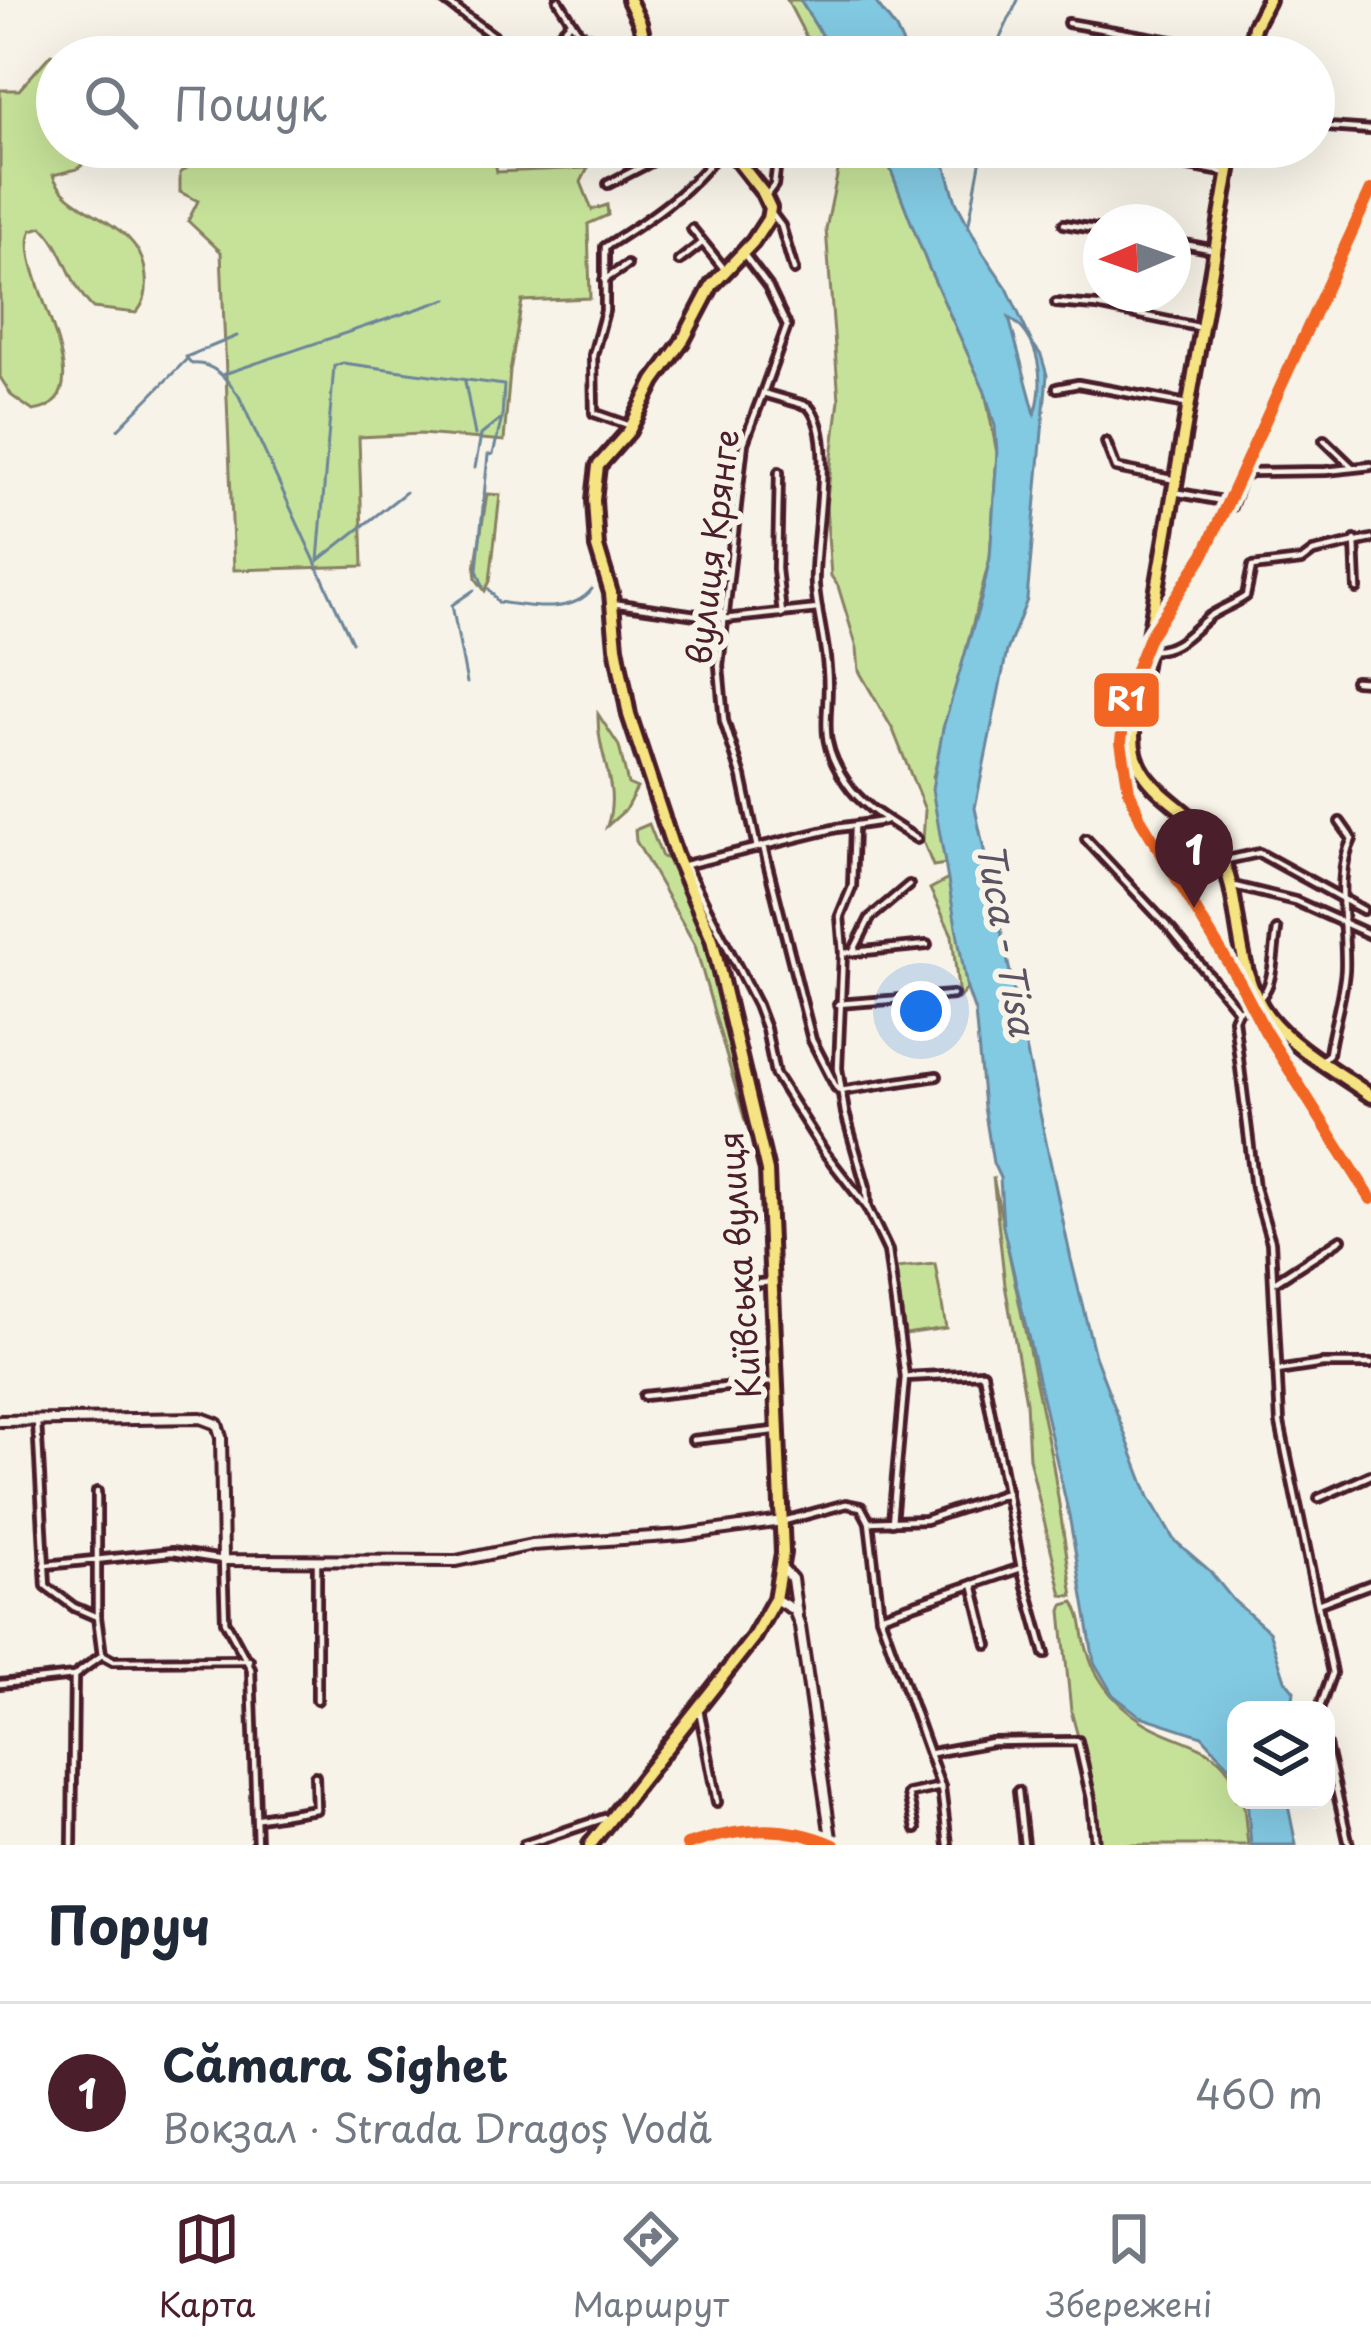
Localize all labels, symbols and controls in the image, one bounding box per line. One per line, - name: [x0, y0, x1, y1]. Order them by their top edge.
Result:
- search box: [36, 36, 1335, 168]
- text: Пошук: [174, 68, 327, 136]
- icon: search: [78, 69, 144, 135]
- north arrow: [1083, 204, 1191, 312]
- street label: вулиця Крянге: [672, 426, 750, 667]
- line badge: R1: [1092, 671, 1161, 729]
- text: R1: [1107, 672, 1145, 722]
- pin: 1: [1155, 809, 1233, 908]
- water label: Тиса - Tisa: [964, 838, 1052, 1041]
- your location: [891, 981, 951, 1041]
- street label: Київська вулиця: [704, 1130, 772, 1400]
- map controls: [1227, 1701, 1335, 1809]
- button: layers: [1227, 1701, 1335, 1809]
- text: Поруч: [48, 1885, 210, 1962]
- text: Cămara Sighet: [162, 2029, 508, 2097]
- text: 1: [78, 2063, 96, 2122]
- text: 460 m: [1195, 2063, 1323, 2122]
- text: Вокзал · Strada Dragoș Vodă: [162, 2097, 712, 2156]
- tab: Карта: [159, 2206, 256, 2328]
- tab: Маршрут: [573, 2206, 729, 2328]
- tab: Збережені: [1046, 2206, 1212, 2328]

